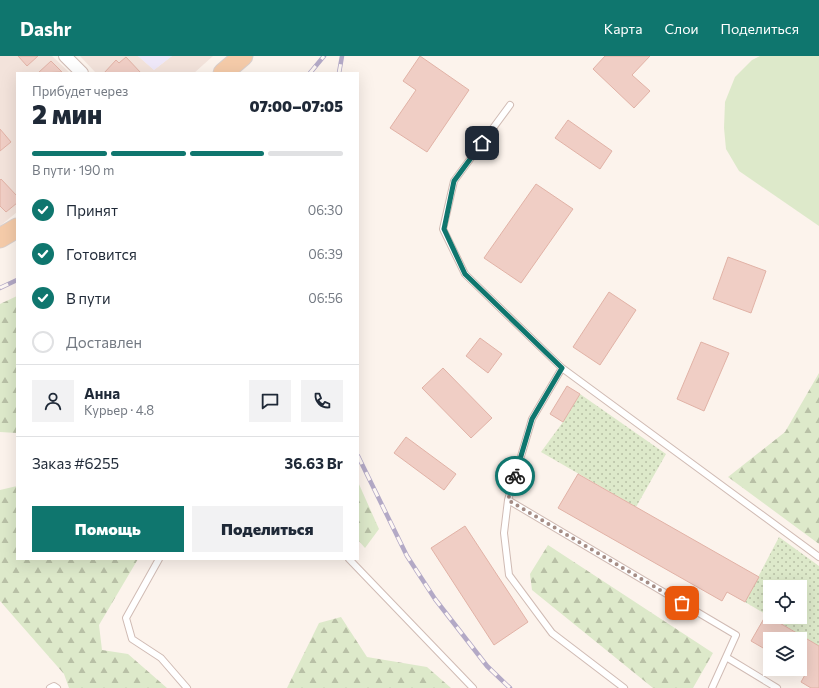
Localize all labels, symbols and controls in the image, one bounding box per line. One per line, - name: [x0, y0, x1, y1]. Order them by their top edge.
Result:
- text: Dashr: [20, 17, 72, 40]
- text: Карта: [604, 20, 642, 37]
- text: Слои: [664, 20, 699, 37]
- text: Поделиться: [721, 20, 799, 37]
- text: Прибудет через: [32, 83, 128, 99]
- text: 07:00–07:05: [250, 97, 343, 115]
- text: 2 мин: [32, 98, 102, 129]
- pin: [465, 126, 499, 160]
- icon: home: [471, 132, 493, 154]
- text: В пути · 190 m: [32, 162, 114, 178]
- icon: check: [32, 199, 54, 221]
- text: Принят: [66, 201, 118, 219]
- text: 06:30: [308, 202, 343, 218]
- icon: check: [32, 243, 54, 265]
- text: Готовится: [66, 245, 137, 263]
- text: 06:39: [308, 246, 343, 262]
- icon: check: [32, 287, 54, 309]
- text: В пути: [66, 289, 111, 307]
- text: 06:56: [308, 290, 343, 306]
- text: Доставлен: [66, 333, 142, 351]
- button: person: [32, 380, 74, 422]
- button: chat: [249, 380, 291, 422]
- button: phone: [301, 380, 343, 422]
- text: Анна: [84, 384, 120, 402]
- text: Курьер · 4.8: [84, 402, 154, 418]
- text: Заказ #6255: [32, 454, 119, 472]
- text: 36.63 Br: [285, 454, 343, 472]
- courier: [495, 456, 535, 496]
- icon: bike: [504, 465, 526, 487]
- button: Помощь: [32, 506, 184, 552]
- button: Поделиться: [192, 506, 343, 552]
- map controls: [763, 580, 807, 676]
- button: locate: [763, 580, 807, 624]
- pin: [665, 586, 699, 620]
- icon: bag: [671, 592, 693, 614]
- button: layers: [763, 632, 807, 676]

